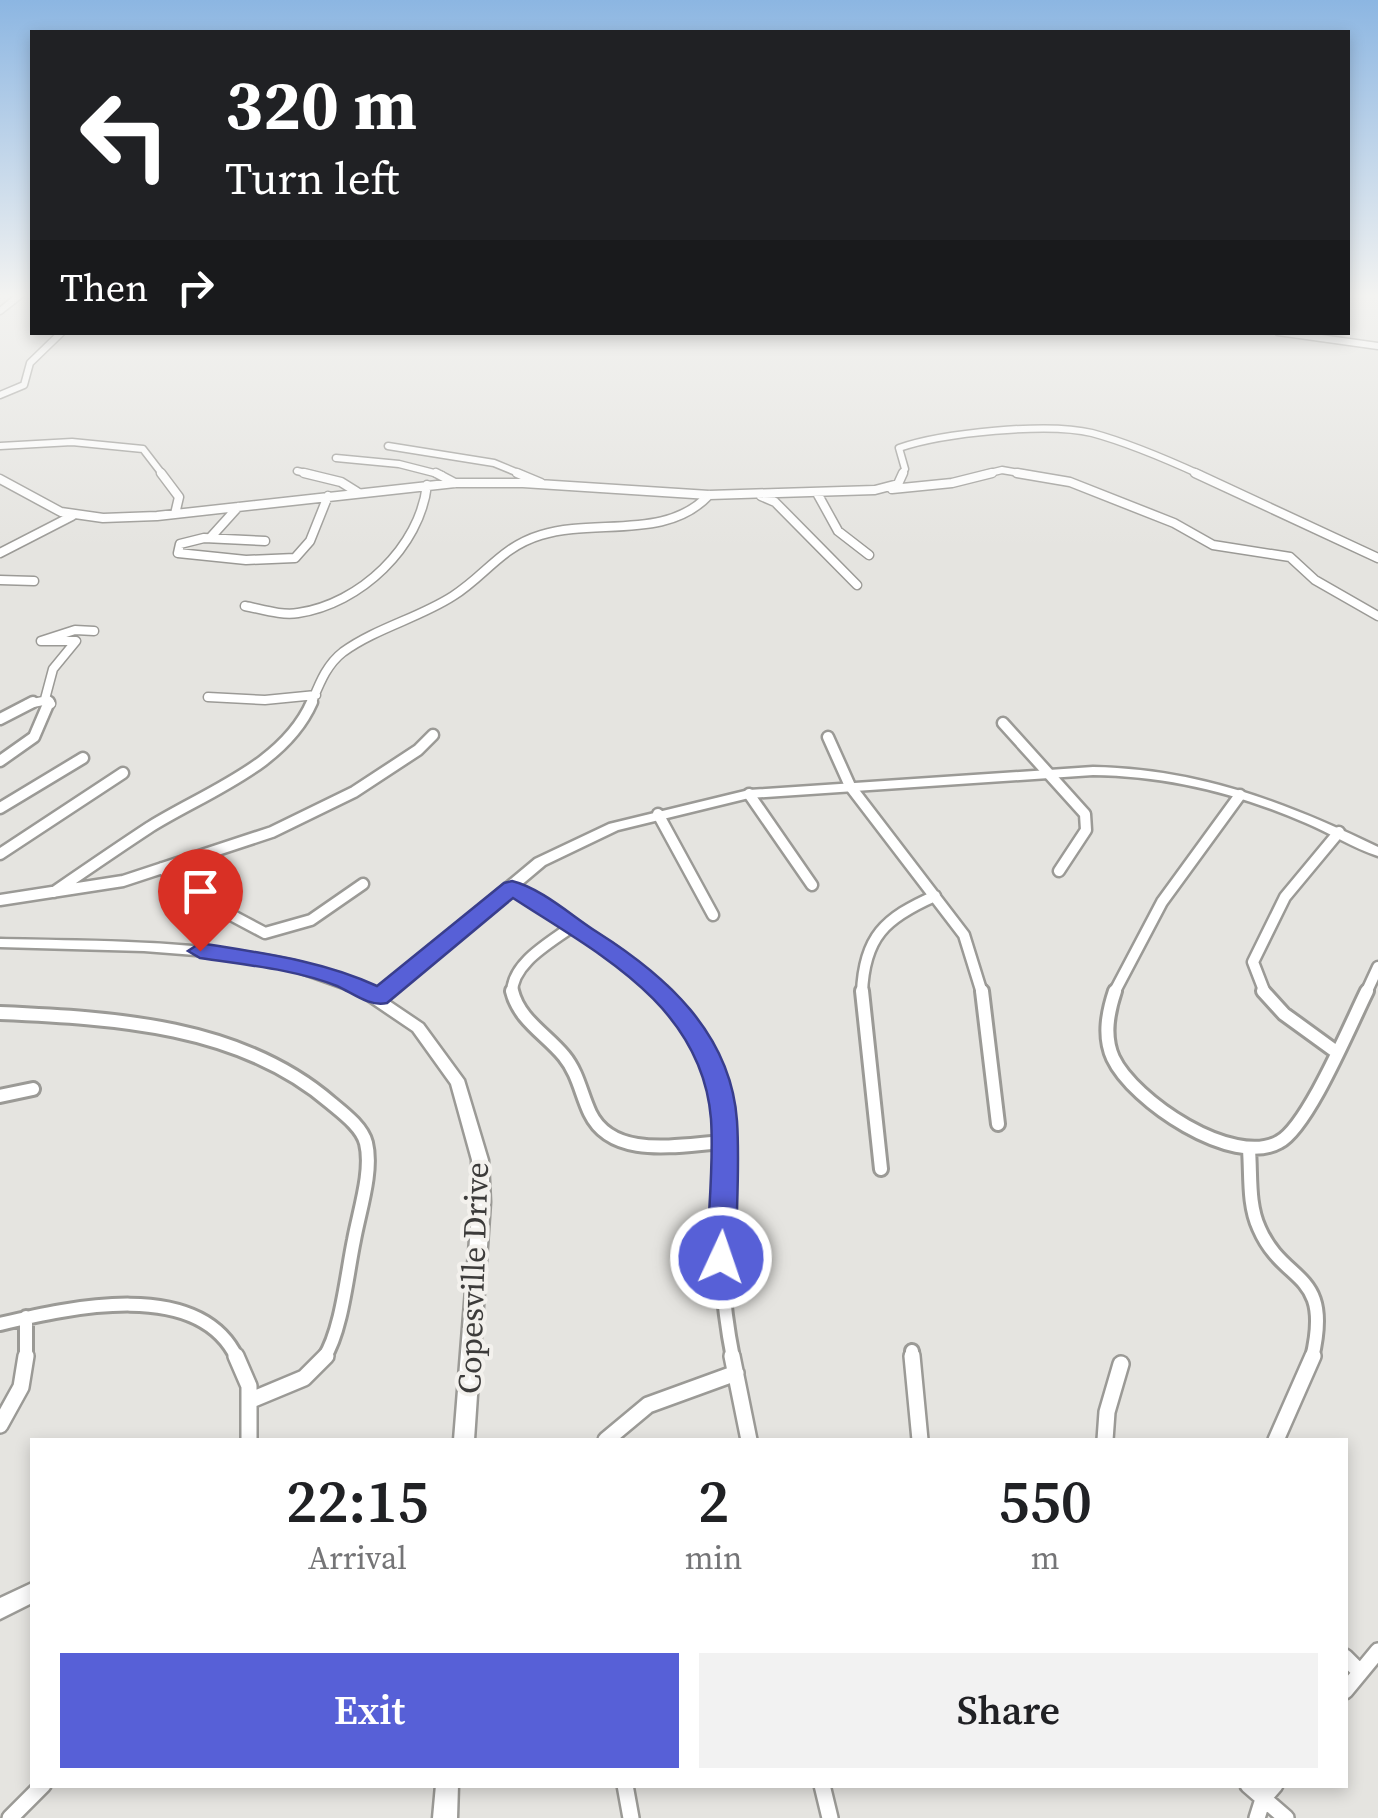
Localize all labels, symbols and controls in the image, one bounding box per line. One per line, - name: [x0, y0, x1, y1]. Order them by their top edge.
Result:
- text: 320 m: [225, 56, 417, 152]
- icon: left: [60, 70, 190, 200]
- text: Turn left: [225, 147, 399, 209]
- icon: right: [168, 260, 223, 315]
- text: Then: [60, 262, 148, 314]
- pin: [158, 849, 243, 952]
- icon: arrive: [173, 864, 228, 919]
- street label: Copesville Drive: [447, 1161, 499, 1395]
- position arrow: [669, 1206, 773, 1310]
- text: 22:15: [286, 1460, 429, 1542]
- text: 2: [698, 1460, 729, 1542]
- text: 550: [998, 1460, 1092, 1542]
- text: Arrival: [308, 1536, 407, 1580]
- text: min: [685, 1536, 742, 1580]
- text: m: [1031, 1536, 1060, 1580]
- button: Exit: [60, 1653, 679, 1768]
- button: Share: [699, 1653, 1318, 1768]

